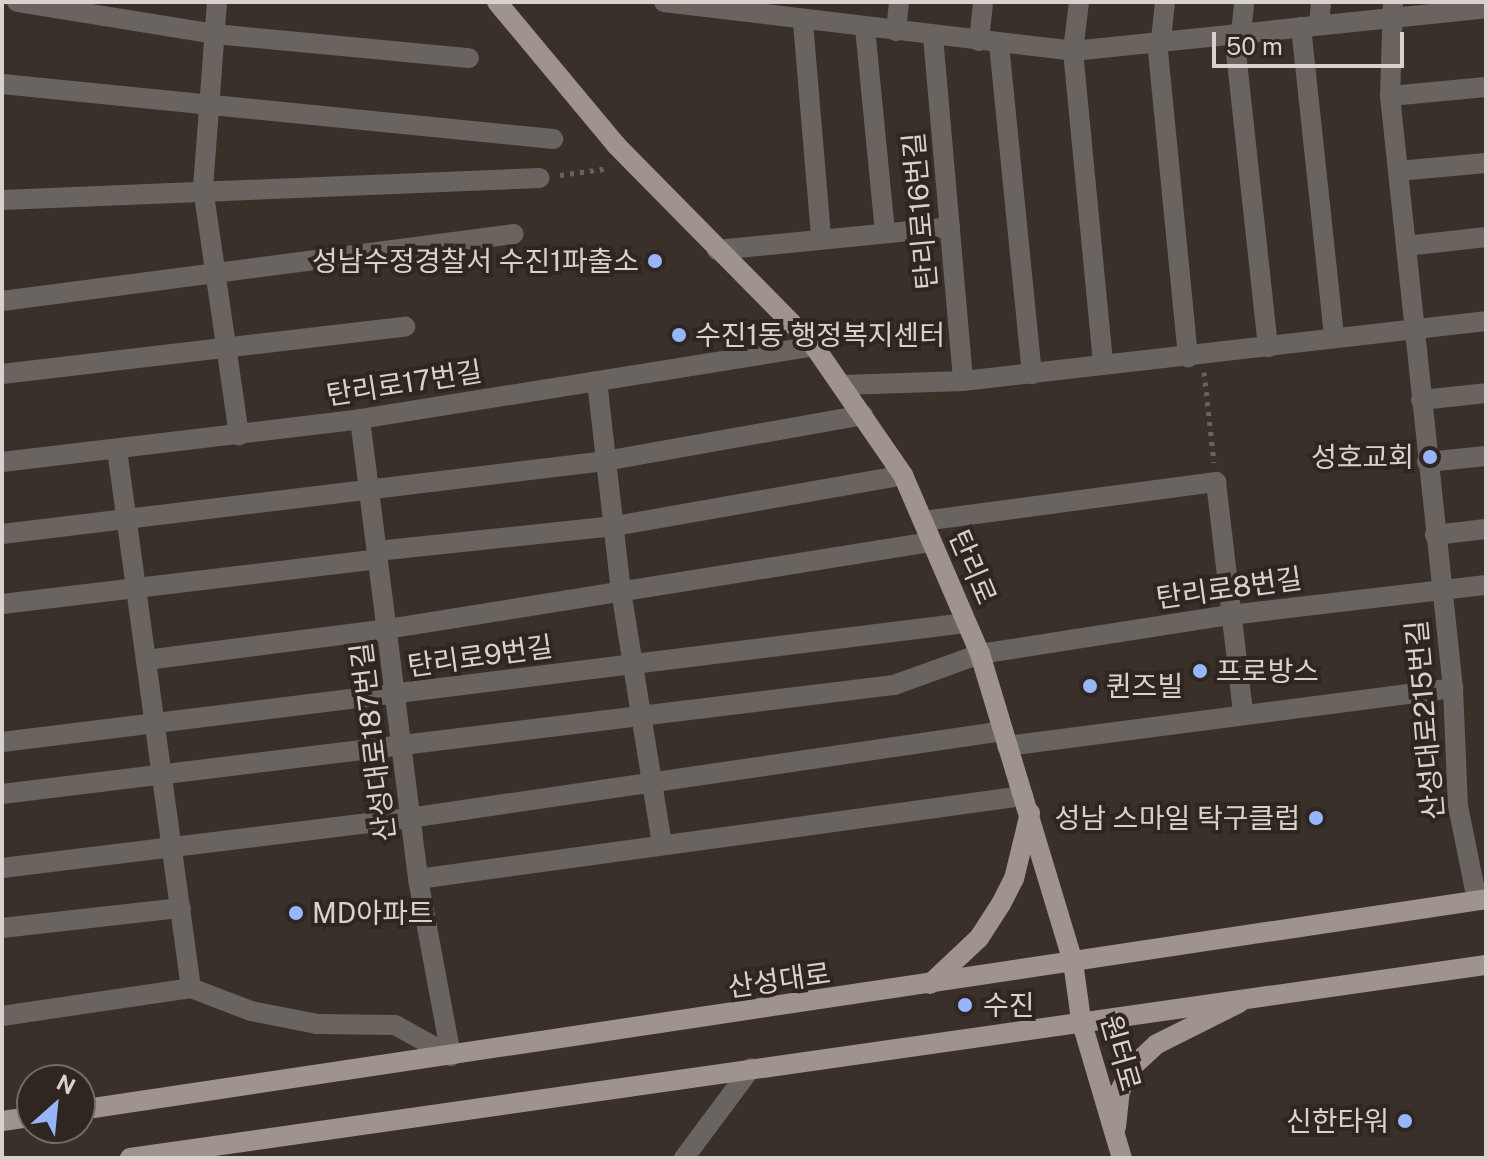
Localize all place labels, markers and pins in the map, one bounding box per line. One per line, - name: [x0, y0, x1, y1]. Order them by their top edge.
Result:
- place label: 성남수정경찰서 수진1파출소: [312, 244, 639, 278]
- marker: 성남수정경찰서 수진1파출소: [646, 252, 664, 270]
- place label: 수진1동 행정복지센터: [695, 318, 945, 352]
- marker: 수진1동 행정복지센터: [670, 326, 688, 344]
- place label: 성호교회: [1311, 440, 1414, 474]
- marker: 성호교회: [1421, 448, 1439, 466]
- place label: 프로방스: [1216, 654, 1319, 688]
- marker: 프로방스: [1191, 662, 1209, 680]
- place label: 퀸즈빌: [1106, 669, 1183, 703]
- marker: 퀸즈빌: [1081, 677, 1099, 695]
- place label: 성남 스마일 탁구클럽: [1055, 801, 1300, 835]
- marker: 성남 스마일 탁구클럽: [1307, 809, 1325, 827]
- place label: MD아파트: [312, 896, 433, 930]
- marker: MD아파트: [287, 904, 305, 922]
- place label: 수진: [983, 988, 1035, 1022]
- marker: 수진: [954, 994, 976, 1016]
- place label: 신한타워: [1286, 1104, 1389, 1138]
- marker: 신한타워: [1396, 1112, 1414, 1130]

